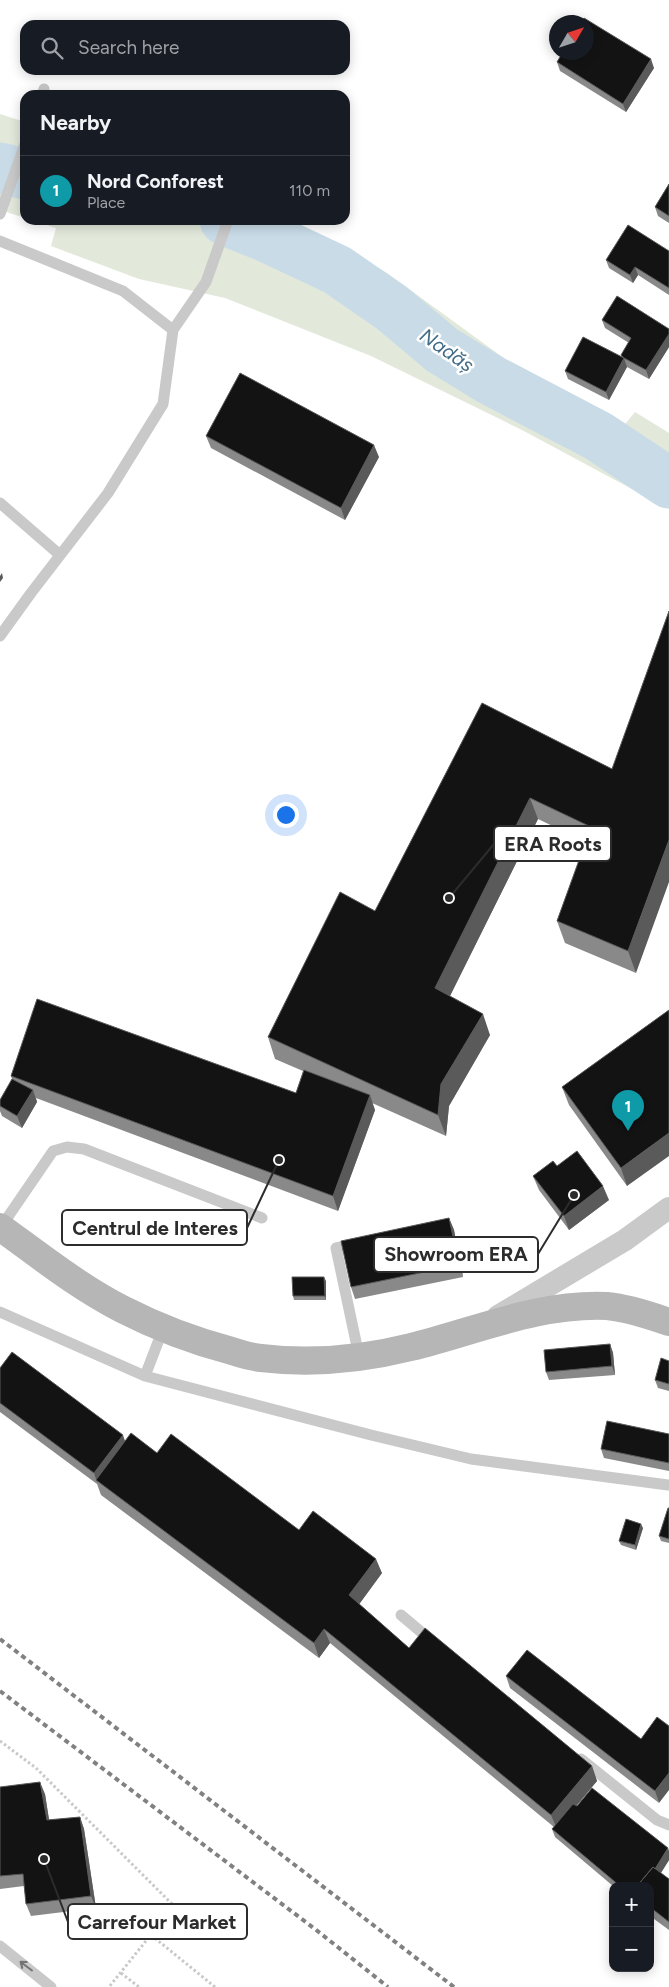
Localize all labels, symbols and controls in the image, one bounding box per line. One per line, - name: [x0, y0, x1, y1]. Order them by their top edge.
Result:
- north arrow: [549, 15, 594, 60]
- search box: [20, 20, 350, 75]
- icon: search: [38, 34, 66, 62]
- text: Search here: [78, 36, 180, 59]
- text: Nearby: [40, 110, 111, 135]
- text: Nord Conforest: [87, 170, 224, 193]
- text: 1: [53, 181, 59, 200]
- text: 110 m: [289, 181, 330, 200]
- text: Place: [87, 193, 125, 212]
- water label: Nadăș: [415, 323, 479, 377]
- your location: [273, 802, 299, 828]
- callout: ERA Roots: [494, 826, 611, 861]
- text: ERA Roots: [504, 832, 602, 856]
- pin: 1: [612, 1090, 644, 1131]
- callout: Centrul de Interes: [62, 1210, 247, 1245]
- text: Centrul de Interes: [72, 1216, 238, 1240]
- callout: Showroom ERA: [374, 1237, 538, 1272]
- text: Showroom ERA: [384, 1242, 528, 1266]
- map controls: [609, 1882, 654, 1972]
- button: +: [609, 1882, 654, 1927]
- callout: Carrefour Market: [68, 1904, 247, 1939]
- text: Carrefour Market: [77, 1910, 237, 1934]
- button: −: [609, 1927, 654, 1972]
- one-way arrow: [19, 1961, 33, 1971]

